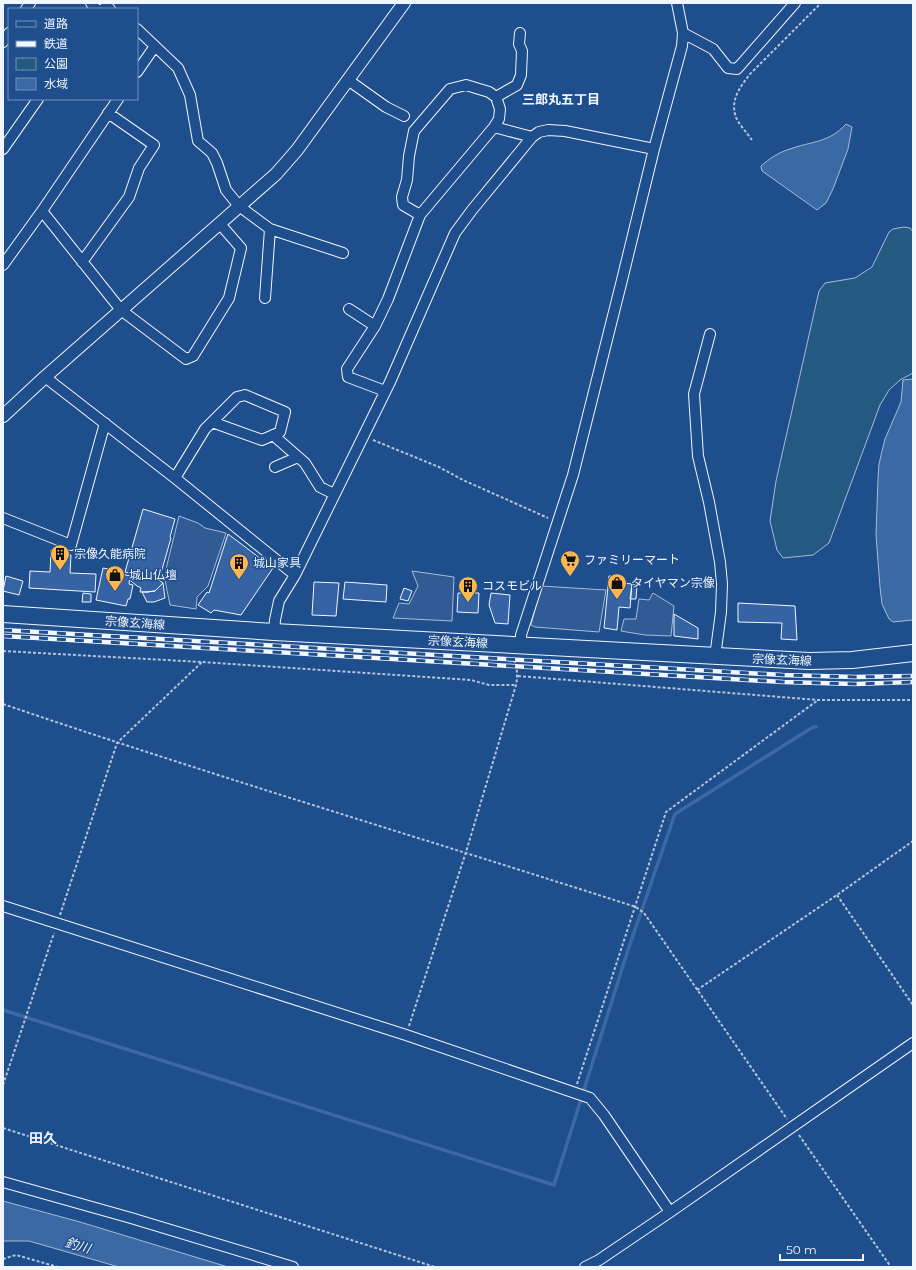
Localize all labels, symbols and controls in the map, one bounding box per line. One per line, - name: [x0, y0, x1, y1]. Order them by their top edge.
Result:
- legend: [8, 8, 138, 100]
- text: 道路: [44, 16, 68, 31]
- text: 鉄道: [44, 36, 68, 51]
- text: 公園: [44, 56, 68, 71]
- text: 水域: [44, 76, 68, 91]
- district label: 三郎丸五丁目: [522, 91, 600, 107]
- building icon: 宗像久能病院: [49, 543, 71, 571]
- place label: 宗像久能病院: [74, 546, 146, 561]
- supermarket icon: ファミリーマート: [559, 549, 581, 577]
- building icon: 城山家具: [228, 552, 250, 580]
- place label: ファミリーマート: [584, 552, 680, 567]
- place label: 城山家具: [253, 555, 301, 570]
- shop icon: 城山仏壇: [104, 564, 126, 592]
- place label: 城山仏壇: [129, 567, 177, 582]
- shop icon: タイヤマン宗像: [606, 572, 628, 600]
- building icon: コスモビル: [457, 575, 479, 603]
- place label: タイヤマン宗像: [631, 575, 715, 590]
- place label: コスモビル: [482, 578, 542, 593]
- street label: 宗像玄海線: [105, 613, 165, 632]
- street label: 宗像玄海線: [428, 632, 488, 651]
- street label: 宗像玄海線: [752, 651, 812, 668]
- district label: 田久: [29, 1129, 57, 1147]
- water label: 釣川: [63, 1234, 95, 1257]
- scale bar: [780, 1236, 863, 1262]
- text: 50 m: [786, 1242, 817, 1257]

